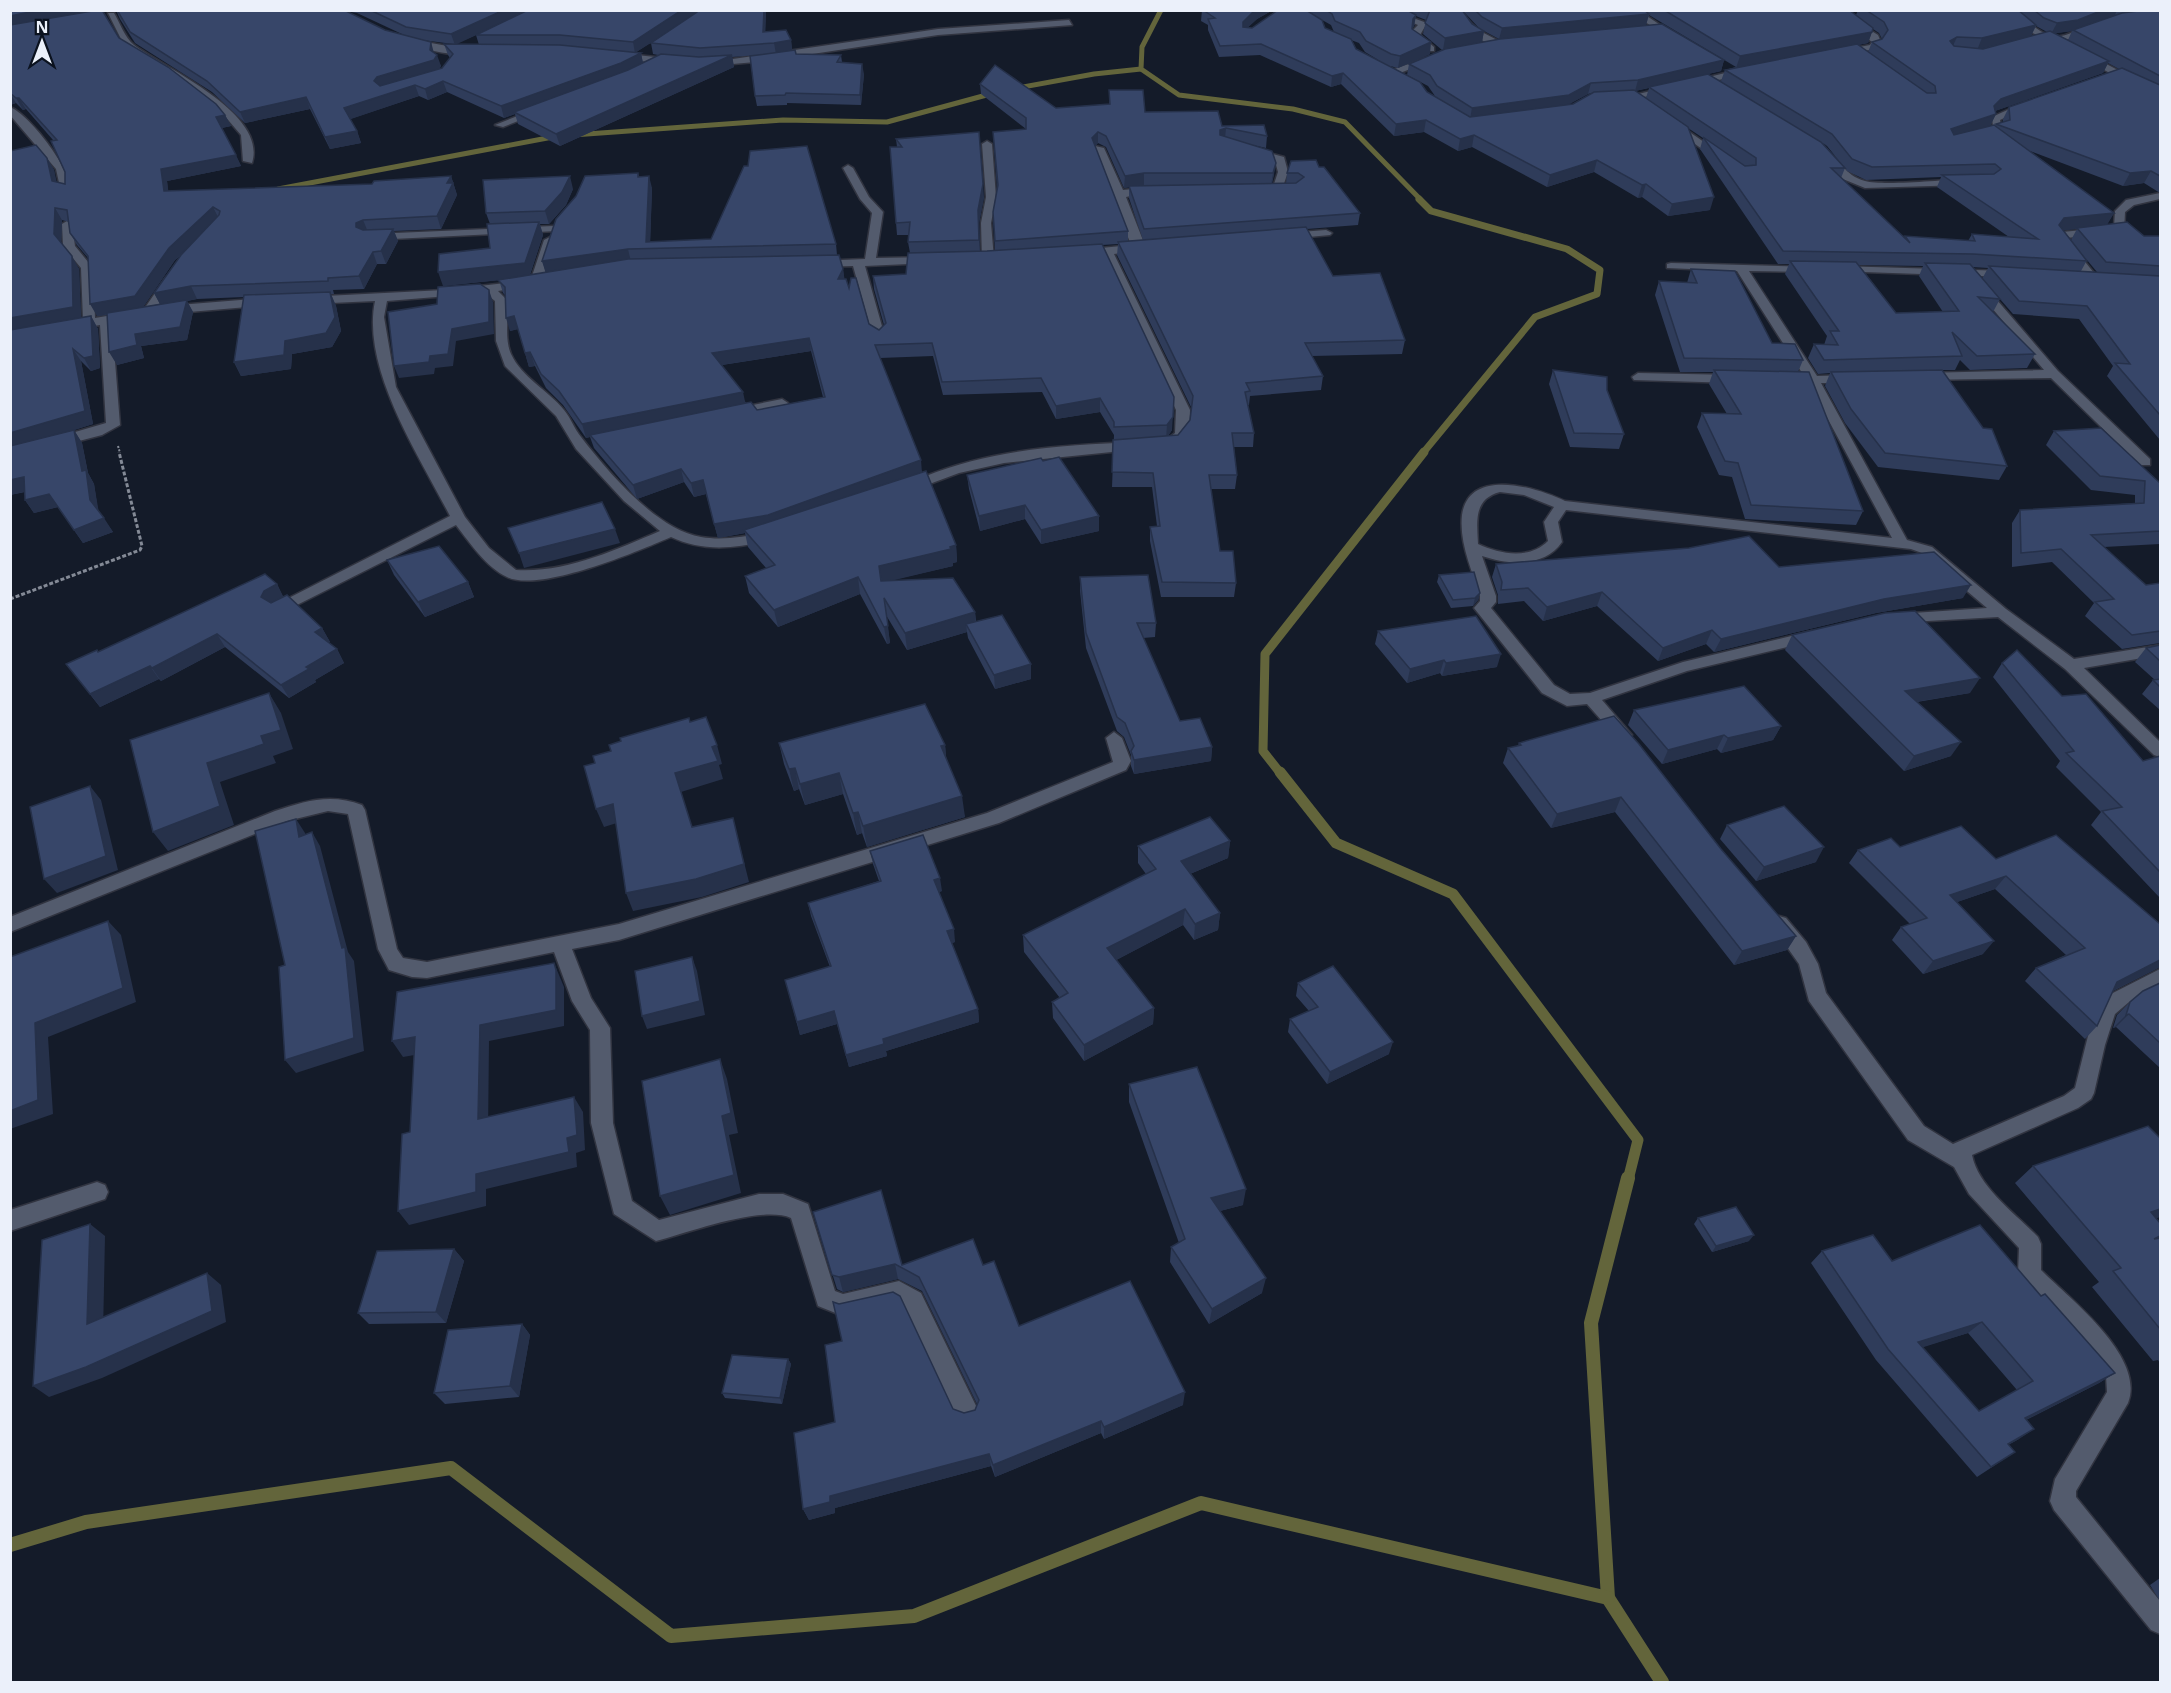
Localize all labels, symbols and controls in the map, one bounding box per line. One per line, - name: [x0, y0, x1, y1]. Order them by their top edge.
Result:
- north arrow: [12, 12, 72, 72]
- text: N: [35, 16, 49, 38]

